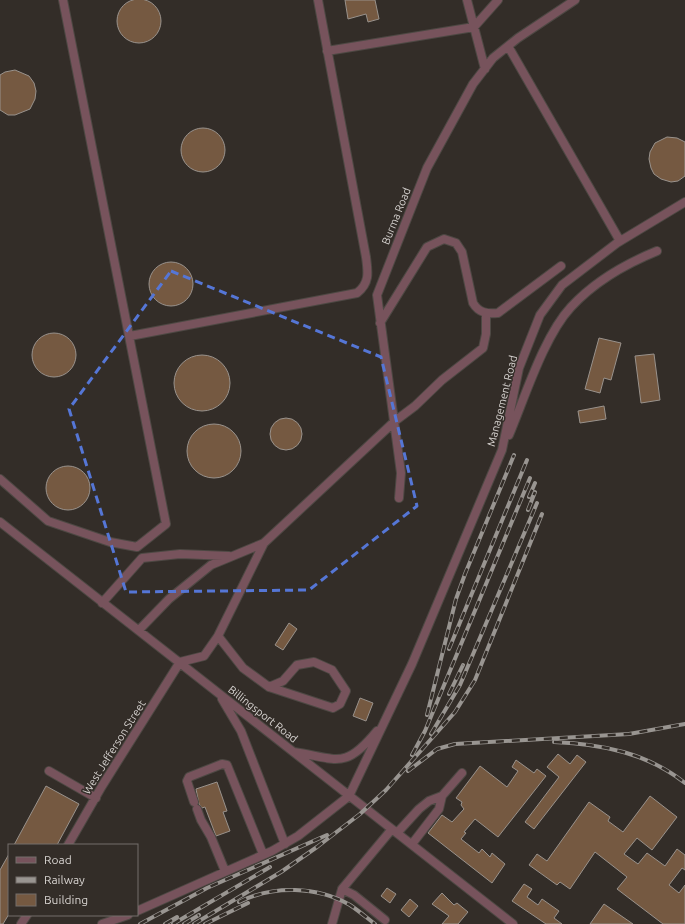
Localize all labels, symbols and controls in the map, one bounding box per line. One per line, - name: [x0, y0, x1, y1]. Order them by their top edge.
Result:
- street label: Burma Road: [379, 186, 413, 246]
- street label: Management Road: [485, 354, 519, 448]
- street label: Billingsport Road: [226, 683, 300, 745]
- street label: West Jefferson Street: [80, 697, 148, 796]
- legend: [8, 844, 138, 916]
- text: Road: [44, 853, 72, 866]
- text: Railway: [44, 873, 85, 886]
- text: Building: [44, 893, 88, 906]

